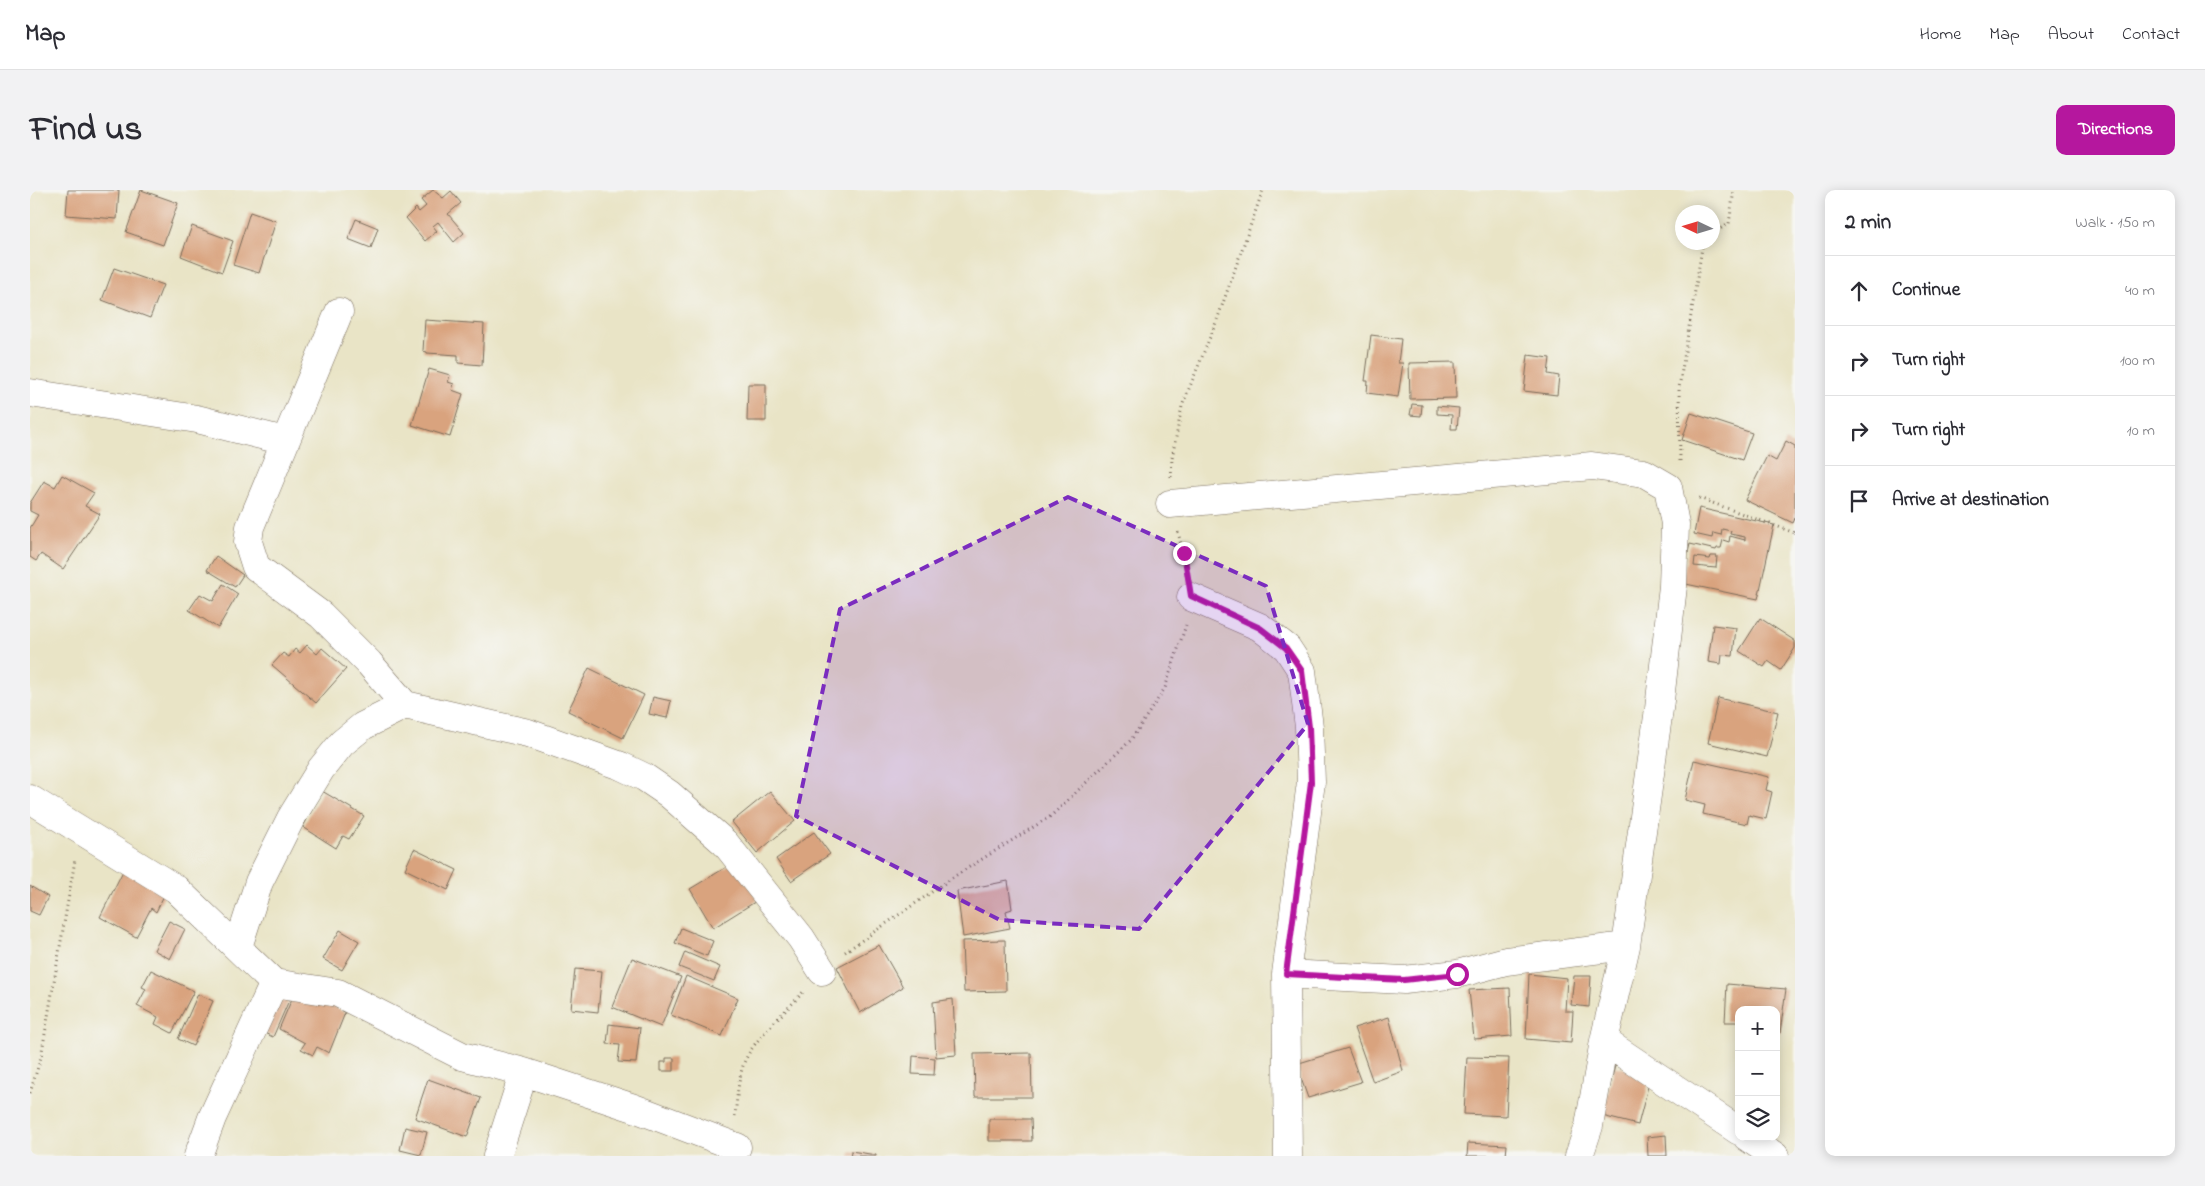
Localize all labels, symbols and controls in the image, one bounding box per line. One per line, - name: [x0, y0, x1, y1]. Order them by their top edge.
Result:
- text: Map: [25, 17, 66, 52]
- text: Home: [1920, 22, 1961, 48]
- text: Map: [1989, 22, 2020, 48]
- text: About: [2048, 22, 2094, 48]
- text: Contact: [2122, 22, 2180, 48]
- text: Find us: [30, 105, 142, 156]
- button: Directions: [2056, 105, 2175, 155]
- north arrow: [1675, 205, 1720, 250]
- text: 2 min: [1845, 208, 1891, 238]
- text: Walk · 150 m: [2075, 211, 2155, 235]
- icon: ahead: [1845, 277, 1873, 305]
- text: Continue: [1892, 277, 1960, 304]
- text: 40 m: [2125, 279, 2155, 303]
- icon: right: [1845, 347, 1873, 375]
- text: Turn right: [1892, 347, 1965, 374]
- text: 100 m: [2120, 349, 2155, 373]
- icon: right: [1845, 417, 1873, 445]
- text: Turn right: [1892, 417, 1965, 444]
- text: 10 m: [2127, 419, 2155, 443]
- icon: arrive: [1845, 487, 1873, 515]
- text: Arrive at destination: [1892, 487, 2049, 514]
- route end: [1173, 542, 1196, 565]
- route start: [1446, 963, 1469, 986]
- map controls: [1735, 1006, 1780, 1141]
- button: +: [1735, 1006, 1780, 1051]
- button: −: [1735, 1051, 1780, 1096]
- button: layers: [1735, 1096, 1780, 1141]

